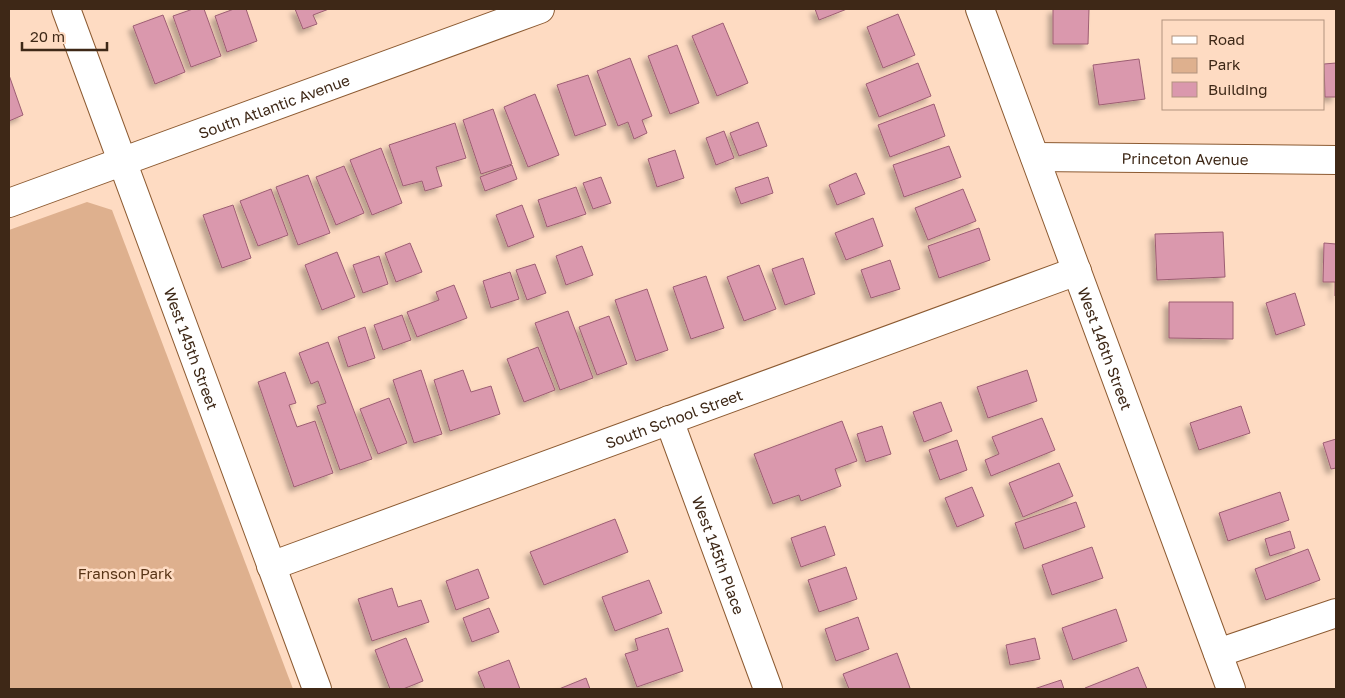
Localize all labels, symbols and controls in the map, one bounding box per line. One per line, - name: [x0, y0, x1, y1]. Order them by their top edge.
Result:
- scale bar: [22, 20, 108, 52]
- legend: [1162, 20, 1325, 110]
- text: 20 m: [30, 27, 65, 45]
- text: Road: [1208, 30, 1245, 48]
- text: Park: [1208, 55, 1241, 73]
- street label: South Atlantic Avenue: [196, 70, 352, 142]
- text: Building: [1208, 80, 1268, 98]
- street label: Princeton Avenue: [1121, 149, 1249, 168]
- street label: West 145th Street: [161, 285, 222, 412]
- street label: West 146th Street: [1075, 285, 1136, 412]
- street label: South School Street: [603, 385, 745, 452]
- street label: West 145th Place: [689, 494, 749, 617]
- park label: Franson Park: [78, 564, 173, 582]

